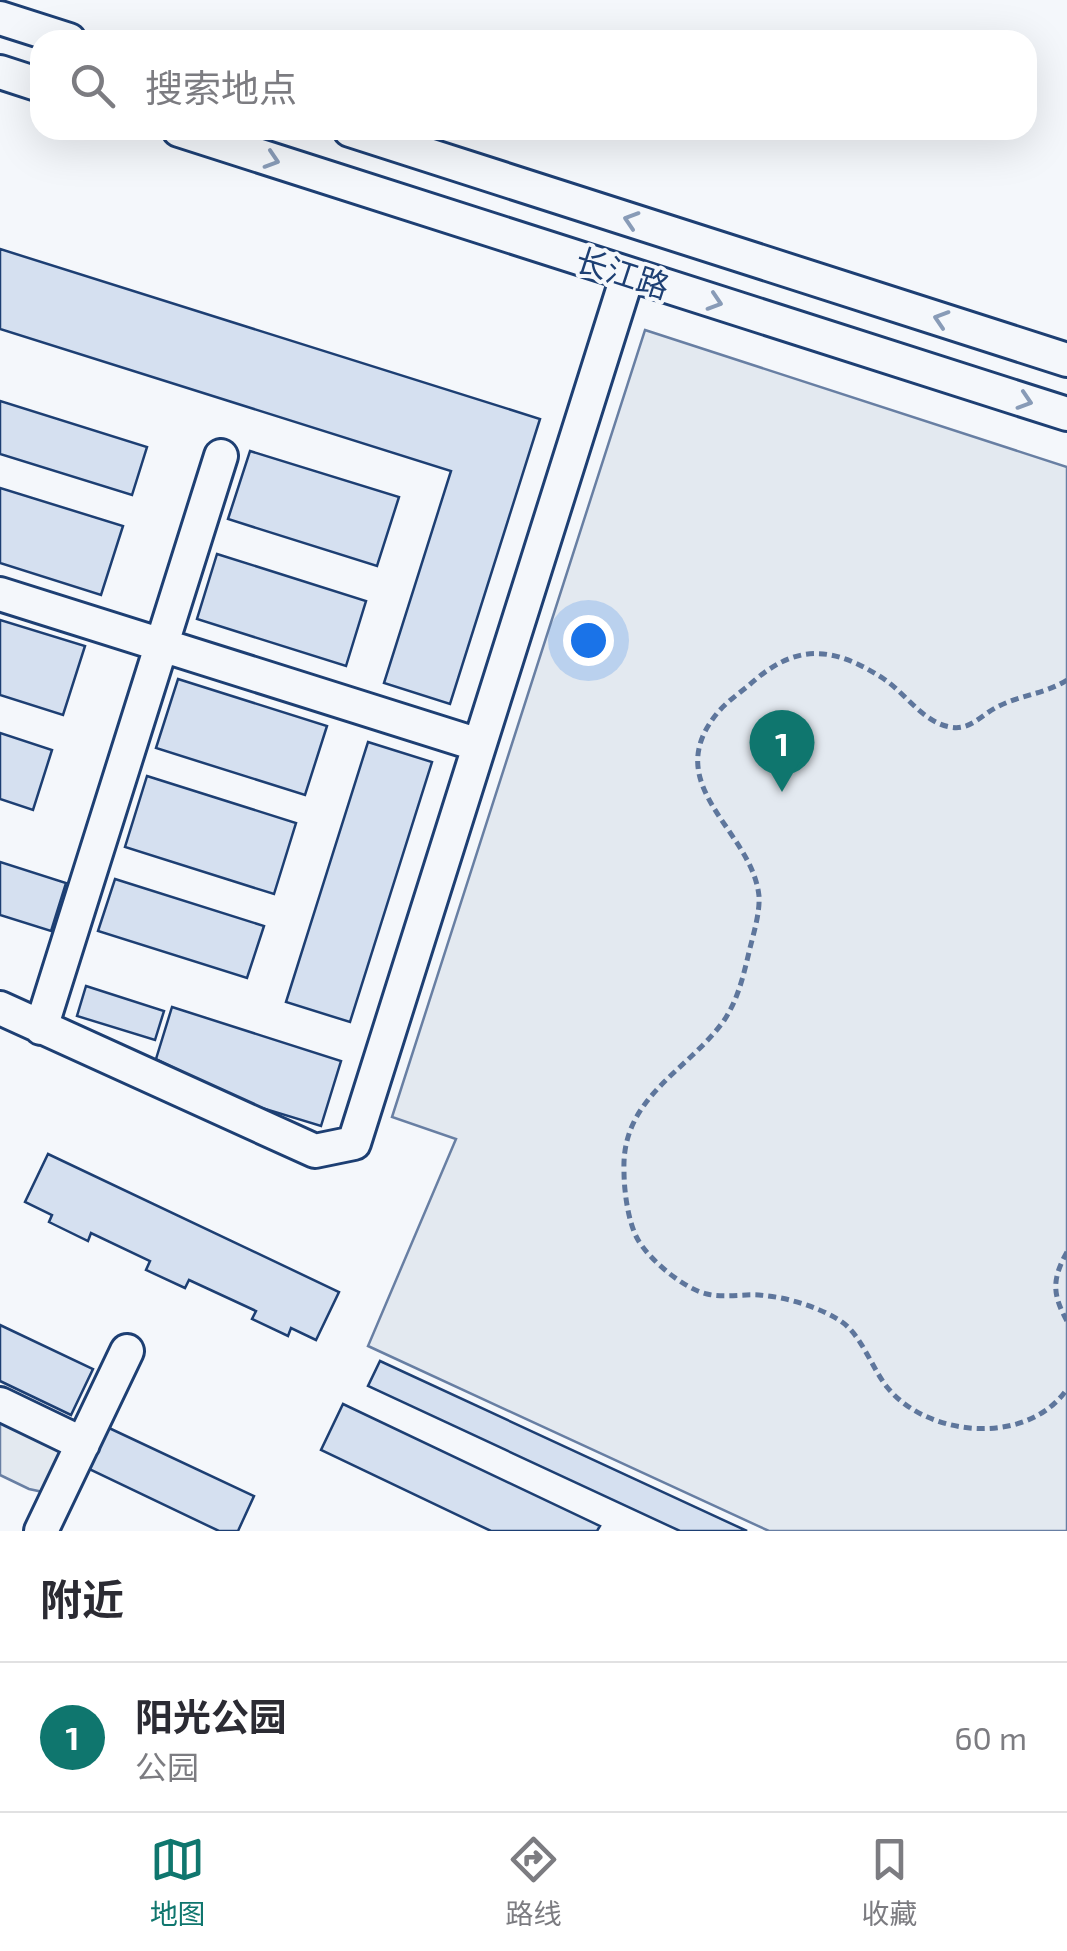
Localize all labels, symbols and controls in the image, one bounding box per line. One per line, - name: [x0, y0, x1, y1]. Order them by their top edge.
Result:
- search box: [30, 30, 1037, 140]
- icon: search: [65, 58, 120, 113]
- text: 搜索地点: [145, 64, 297, 110]
- one-way arrow: [263, 148, 280, 168]
- one-way arrow: [624, 212, 641, 232]
- street label: 长江路: [571, 239, 675, 305]
- one-way arrow: [706, 290, 723, 310]
- one-way arrow: [933, 311, 950, 331]
- one-way arrow: [1015, 389, 1032, 409]
- your location: [563, 615, 614, 666]
- pin: 1: [750, 710, 814, 792]
- text: 附近: [40, 1573, 124, 1623]
- text: 阳光公园: [135, 1693, 287, 1739]
- text: 1: [66, 1718, 79, 1756]
- text: 60 m: [954, 1718, 1027, 1756]
- text: 公园: [135, 1747, 199, 1785]
- tab: 地图: [150, 1832, 206, 1932]
- tab: 路线: [505, 1832, 561, 1932]
- tab: 收藏: [861, 1832, 917, 1932]

